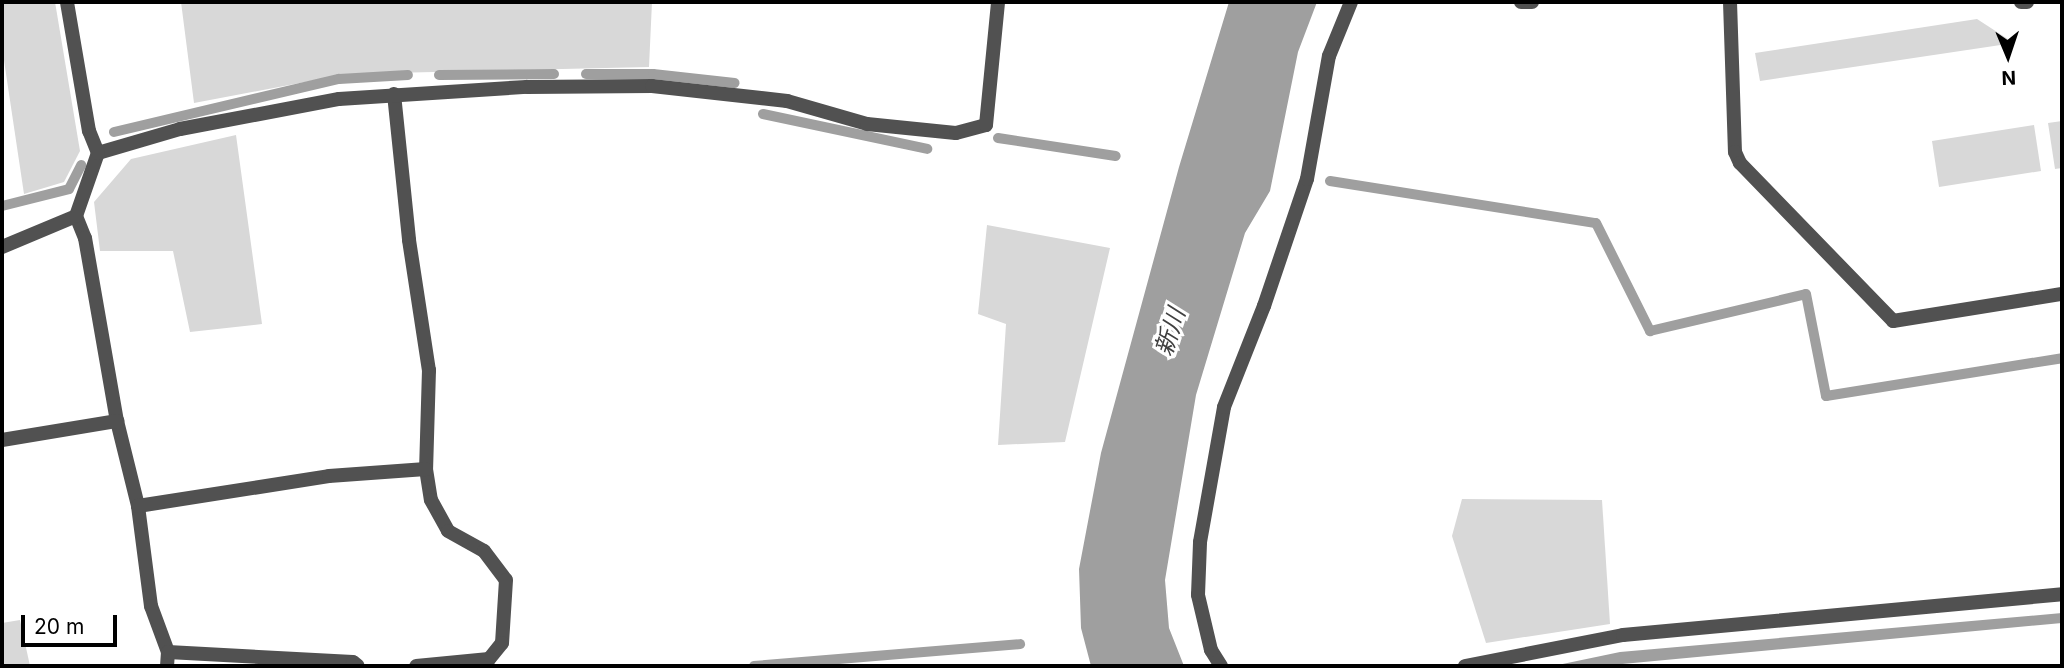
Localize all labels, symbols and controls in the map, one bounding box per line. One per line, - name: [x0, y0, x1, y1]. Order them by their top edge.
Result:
- north arrow: [1973, 21, 2043, 91]
- text: N: [2001, 66, 2016, 89]
- water label: 新川: [1149, 305, 1191, 359]
- scale bar: [24, 602, 121, 646]
- text: 20 m: [34, 614, 84, 639]

